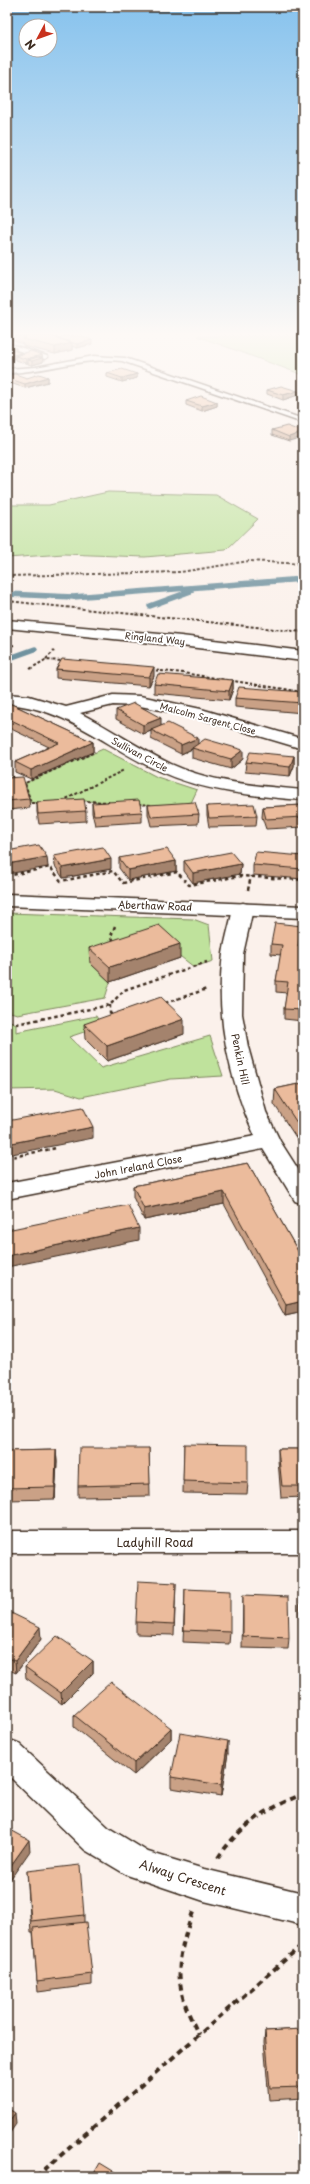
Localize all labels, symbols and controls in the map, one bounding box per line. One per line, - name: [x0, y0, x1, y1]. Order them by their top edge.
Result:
- north arrow: [18, 18, 58, 58]
- text: N: [21, 36, 39, 54]
- street label: Ringland Way: [124, 628, 186, 648]
- street label: Malcolm Sargent Close: [159, 698, 258, 738]
- street label: Sullivan Circle: [109, 733, 171, 775]
- street label: Aberthaw Road: [118, 896, 193, 914]
- street label: Penkin Hill: [228, 1032, 254, 1086]
- street label: John Ireland Close: [93, 1150, 183, 1182]
- street label: Ladyhill Road: [116, 1533, 194, 1551]
- street label: Alway Crescent: [137, 1854, 229, 1900]

